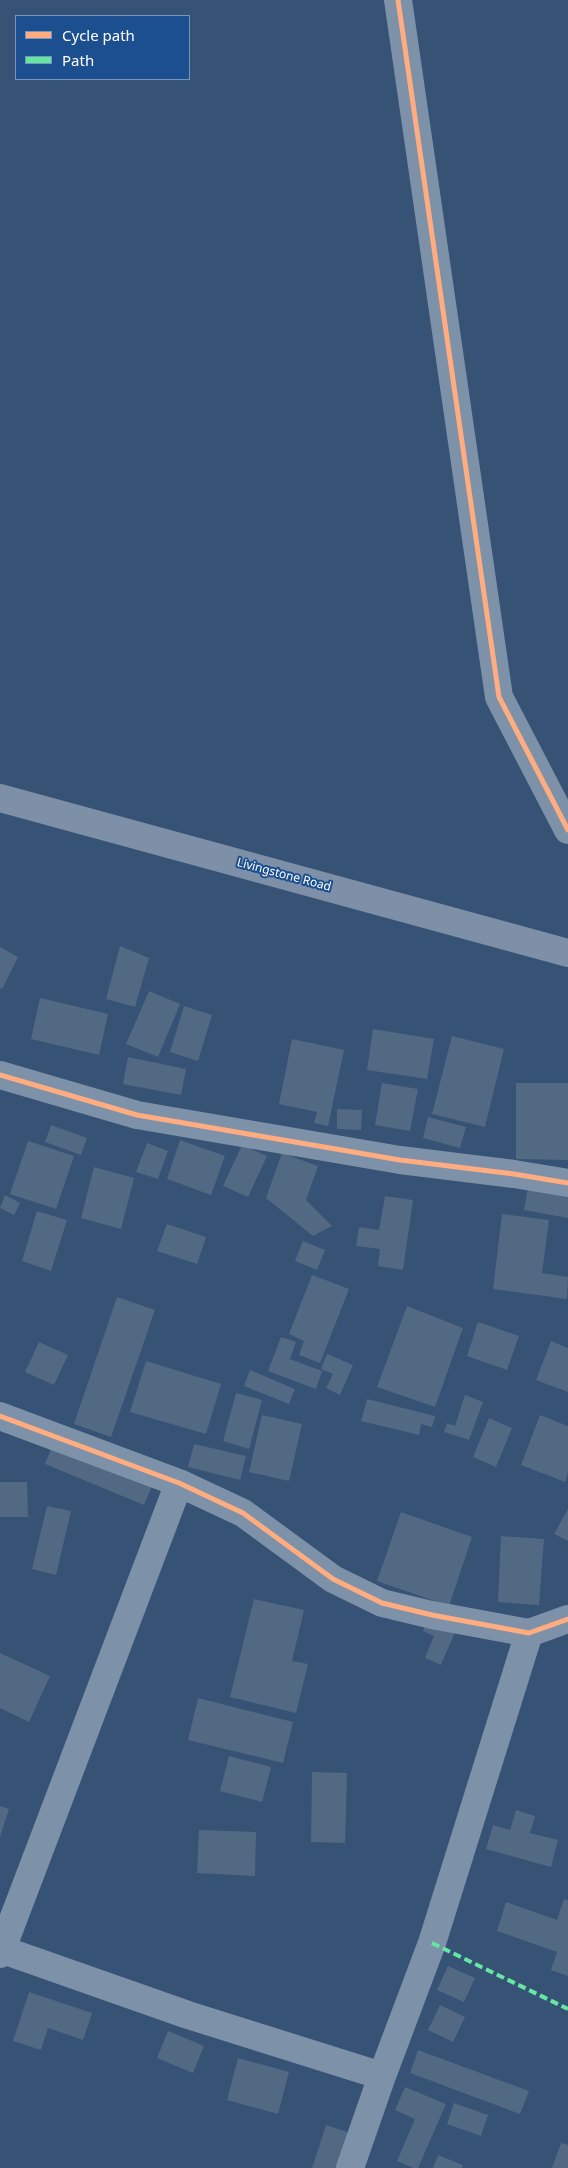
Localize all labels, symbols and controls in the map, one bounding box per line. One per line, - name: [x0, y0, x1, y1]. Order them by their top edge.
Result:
- legend: [15, 15, 190, 80]
- text: Cycle path: [62, 25, 135, 45]
- text: Path: [62, 50, 94, 70]
- street label: Livingstone Road: [235, 856, 333, 894]

